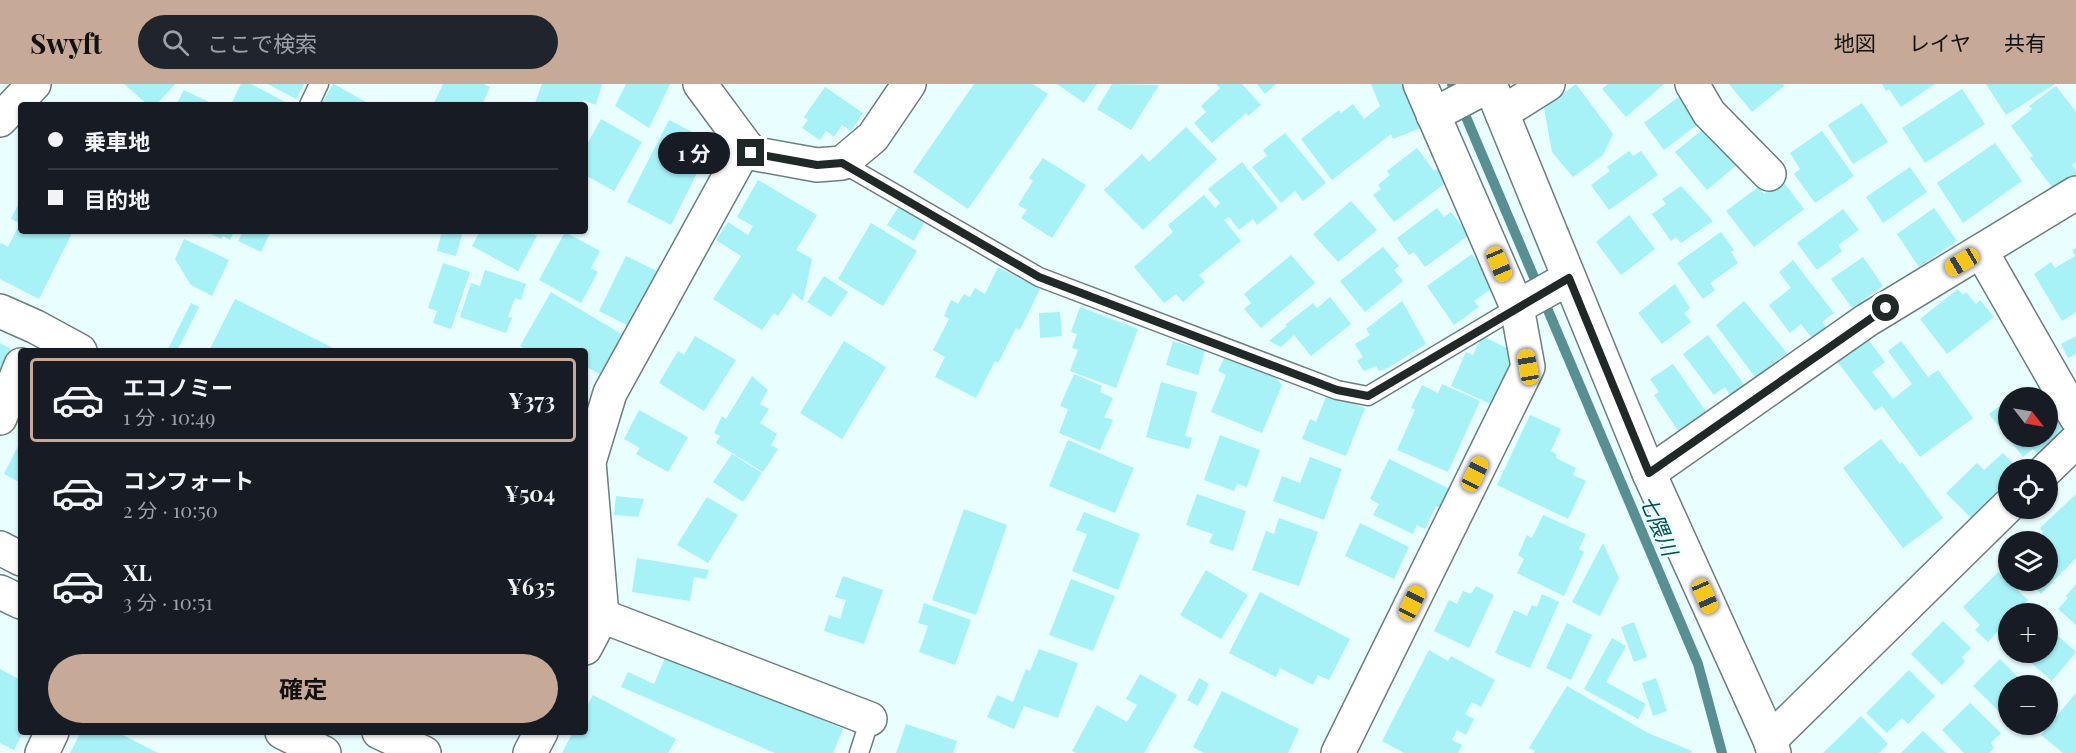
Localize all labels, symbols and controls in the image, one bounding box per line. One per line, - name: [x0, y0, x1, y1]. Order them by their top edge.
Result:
- search box: [138, 15, 558, 69]
- text: Swyft: [30, 24, 102, 61]
- icon: search: [159, 26, 192, 59]
- text: ここで検索: [207, 28, 317, 58]
- text: 地図: [1834, 28, 1876, 56]
- text: レイヤ: [1909, 28, 1971, 56]
- text: 共有: [2004, 28, 2046, 56]
- text: 乗車地: [84, 126, 150, 156]
- callout: 1 分: [658, 132, 730, 174]
- text: 1 分: [678, 139, 710, 166]
- route end: [737, 139, 764, 166]
- text: 目的地: [84, 184, 150, 214]
- car: [1484, 244, 1514, 284]
- car: [1942, 245, 1982, 279]
- route start: [1872, 294, 1899, 321]
- car: [1516, 348, 1540, 386]
- text: エコノミー: [123, 372, 233, 402]
- icon: car: [51, 373, 105, 427]
- text: ¥373: [509, 385, 555, 415]
- north arrow: [1998, 387, 2058, 447]
- map controls: [1998, 387, 2058, 735]
- text: 1 分 · 10:49: [123, 403, 215, 430]
- car: [1459, 454, 1491, 494]
- button: locate: [1998, 459, 2058, 519]
- text: コンフォート: [123, 465, 254, 495]
- icon: car: [51, 466, 105, 520]
- text: ¥504: [504, 478, 555, 508]
- water label: 七隈川: [1635, 491, 1686, 561]
- text: 2 分 · 10:50: [123, 496, 218, 523]
- button: layers: [1998, 531, 2058, 591]
- text: XL: [123, 557, 152, 587]
- icon: car: [51, 559, 105, 613]
- text: ¥635: [507, 571, 555, 601]
- car: [1689, 576, 1721, 616]
- car: [1396, 583, 1428, 623]
- text: 3 分 · 10:51: [123, 588, 213, 615]
- button: +: [1998, 603, 2058, 663]
- button: 確定: [48, 654, 558, 723]
- button: −: [1998, 675, 2058, 735]

